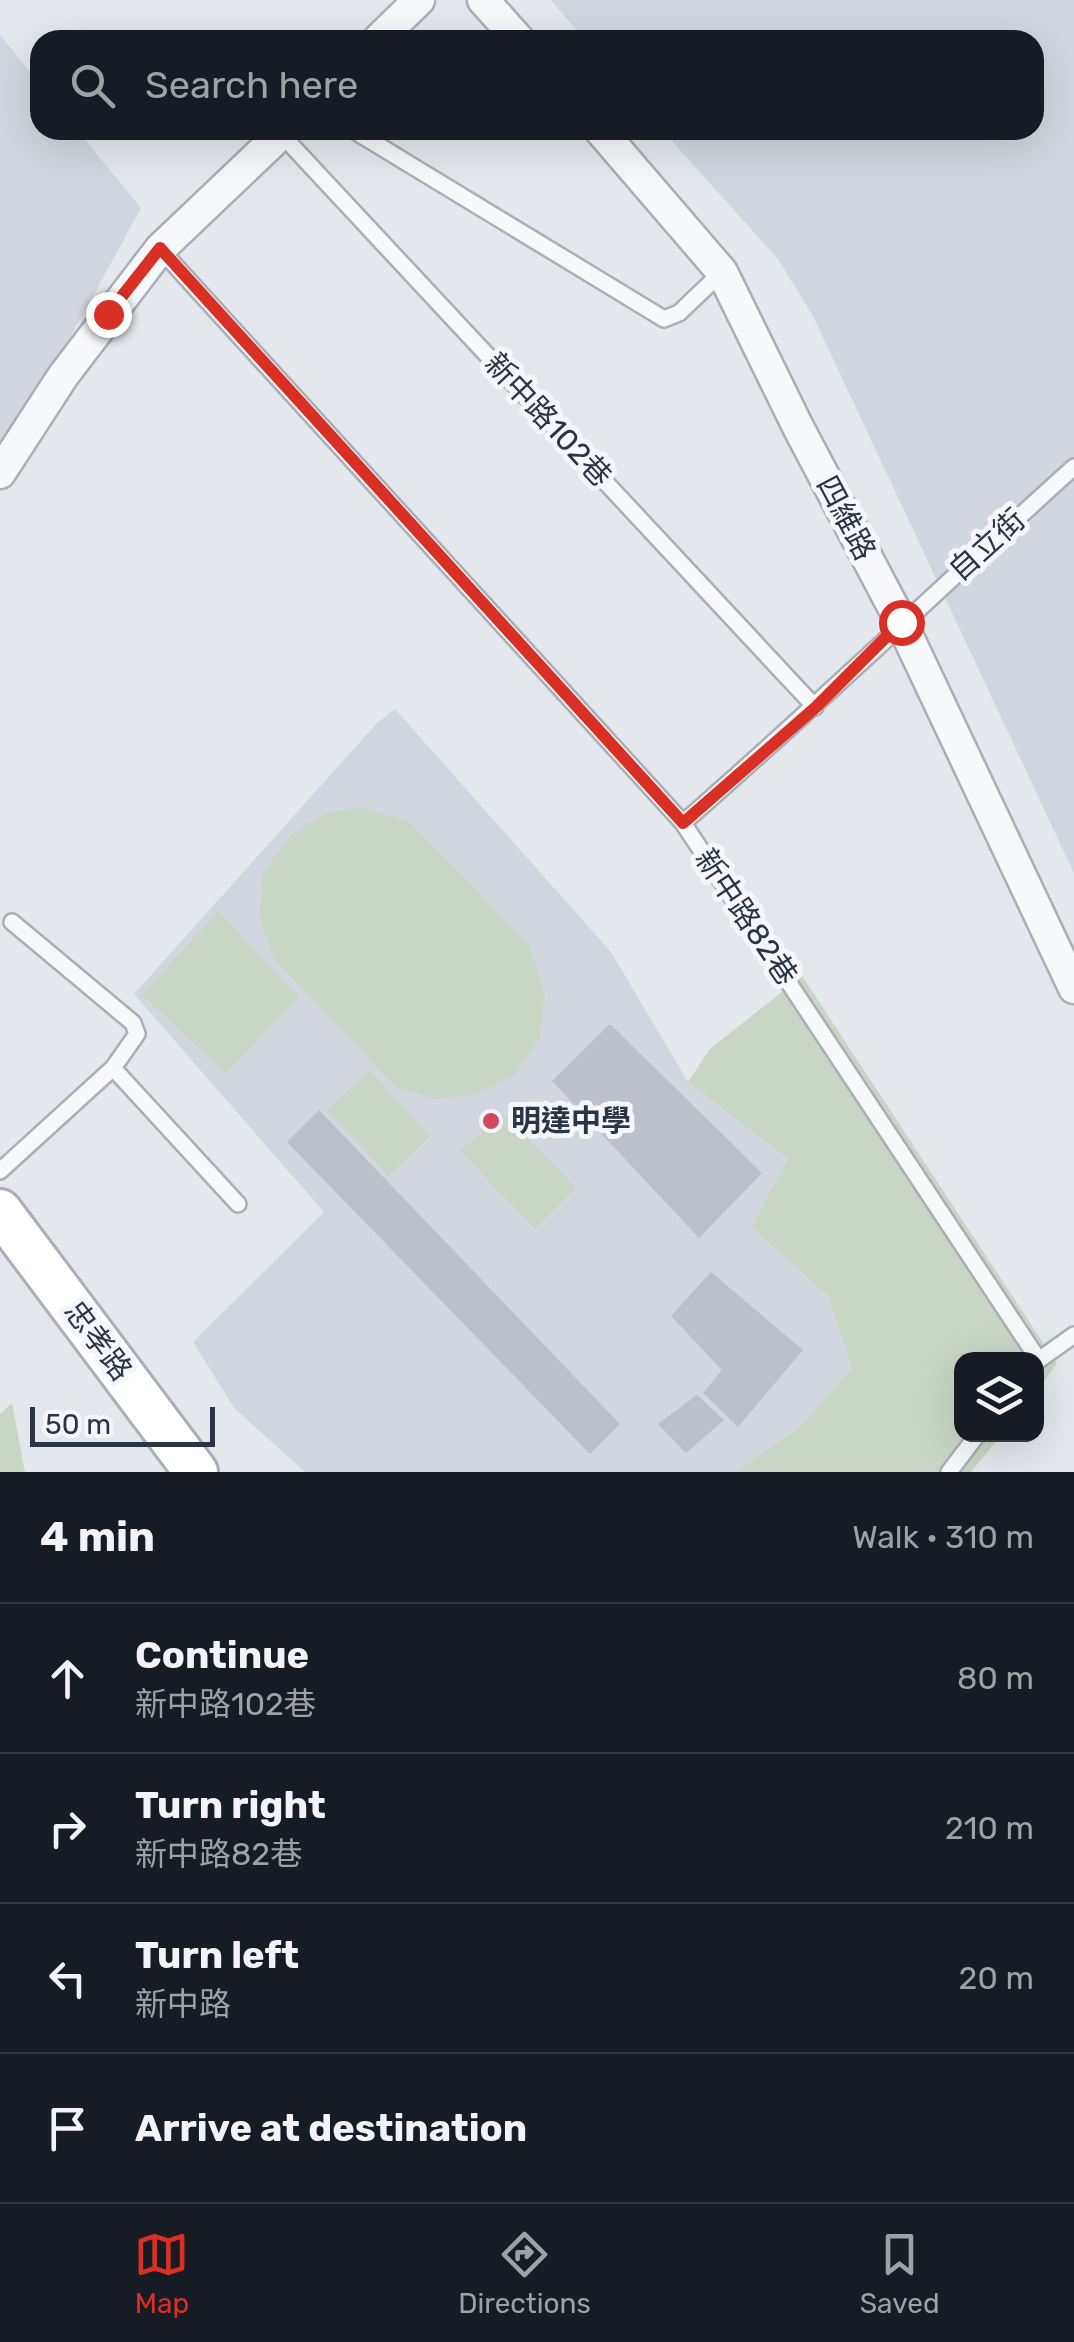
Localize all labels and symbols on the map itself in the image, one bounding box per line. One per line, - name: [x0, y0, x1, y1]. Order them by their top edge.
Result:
- route end: [86, 292, 132, 338]
- street label: 新中路102巷: [477, 346, 619, 494]
- street label: 四維路: [809, 470, 883, 566]
- street label: 自立街: [942, 502, 1032, 588]
- route start: [879, 600, 925, 646]
- street label: 新中路82巷: [687, 842, 805, 992]
- place label: 明達中學: [511, 1103, 631, 1139]
- marker: 明達中學: [480, 1110, 502, 1132]
- street label: 忠孝路: [57, 1294, 139, 1388]
- scale bar: [30, 1402, 215, 1446]

